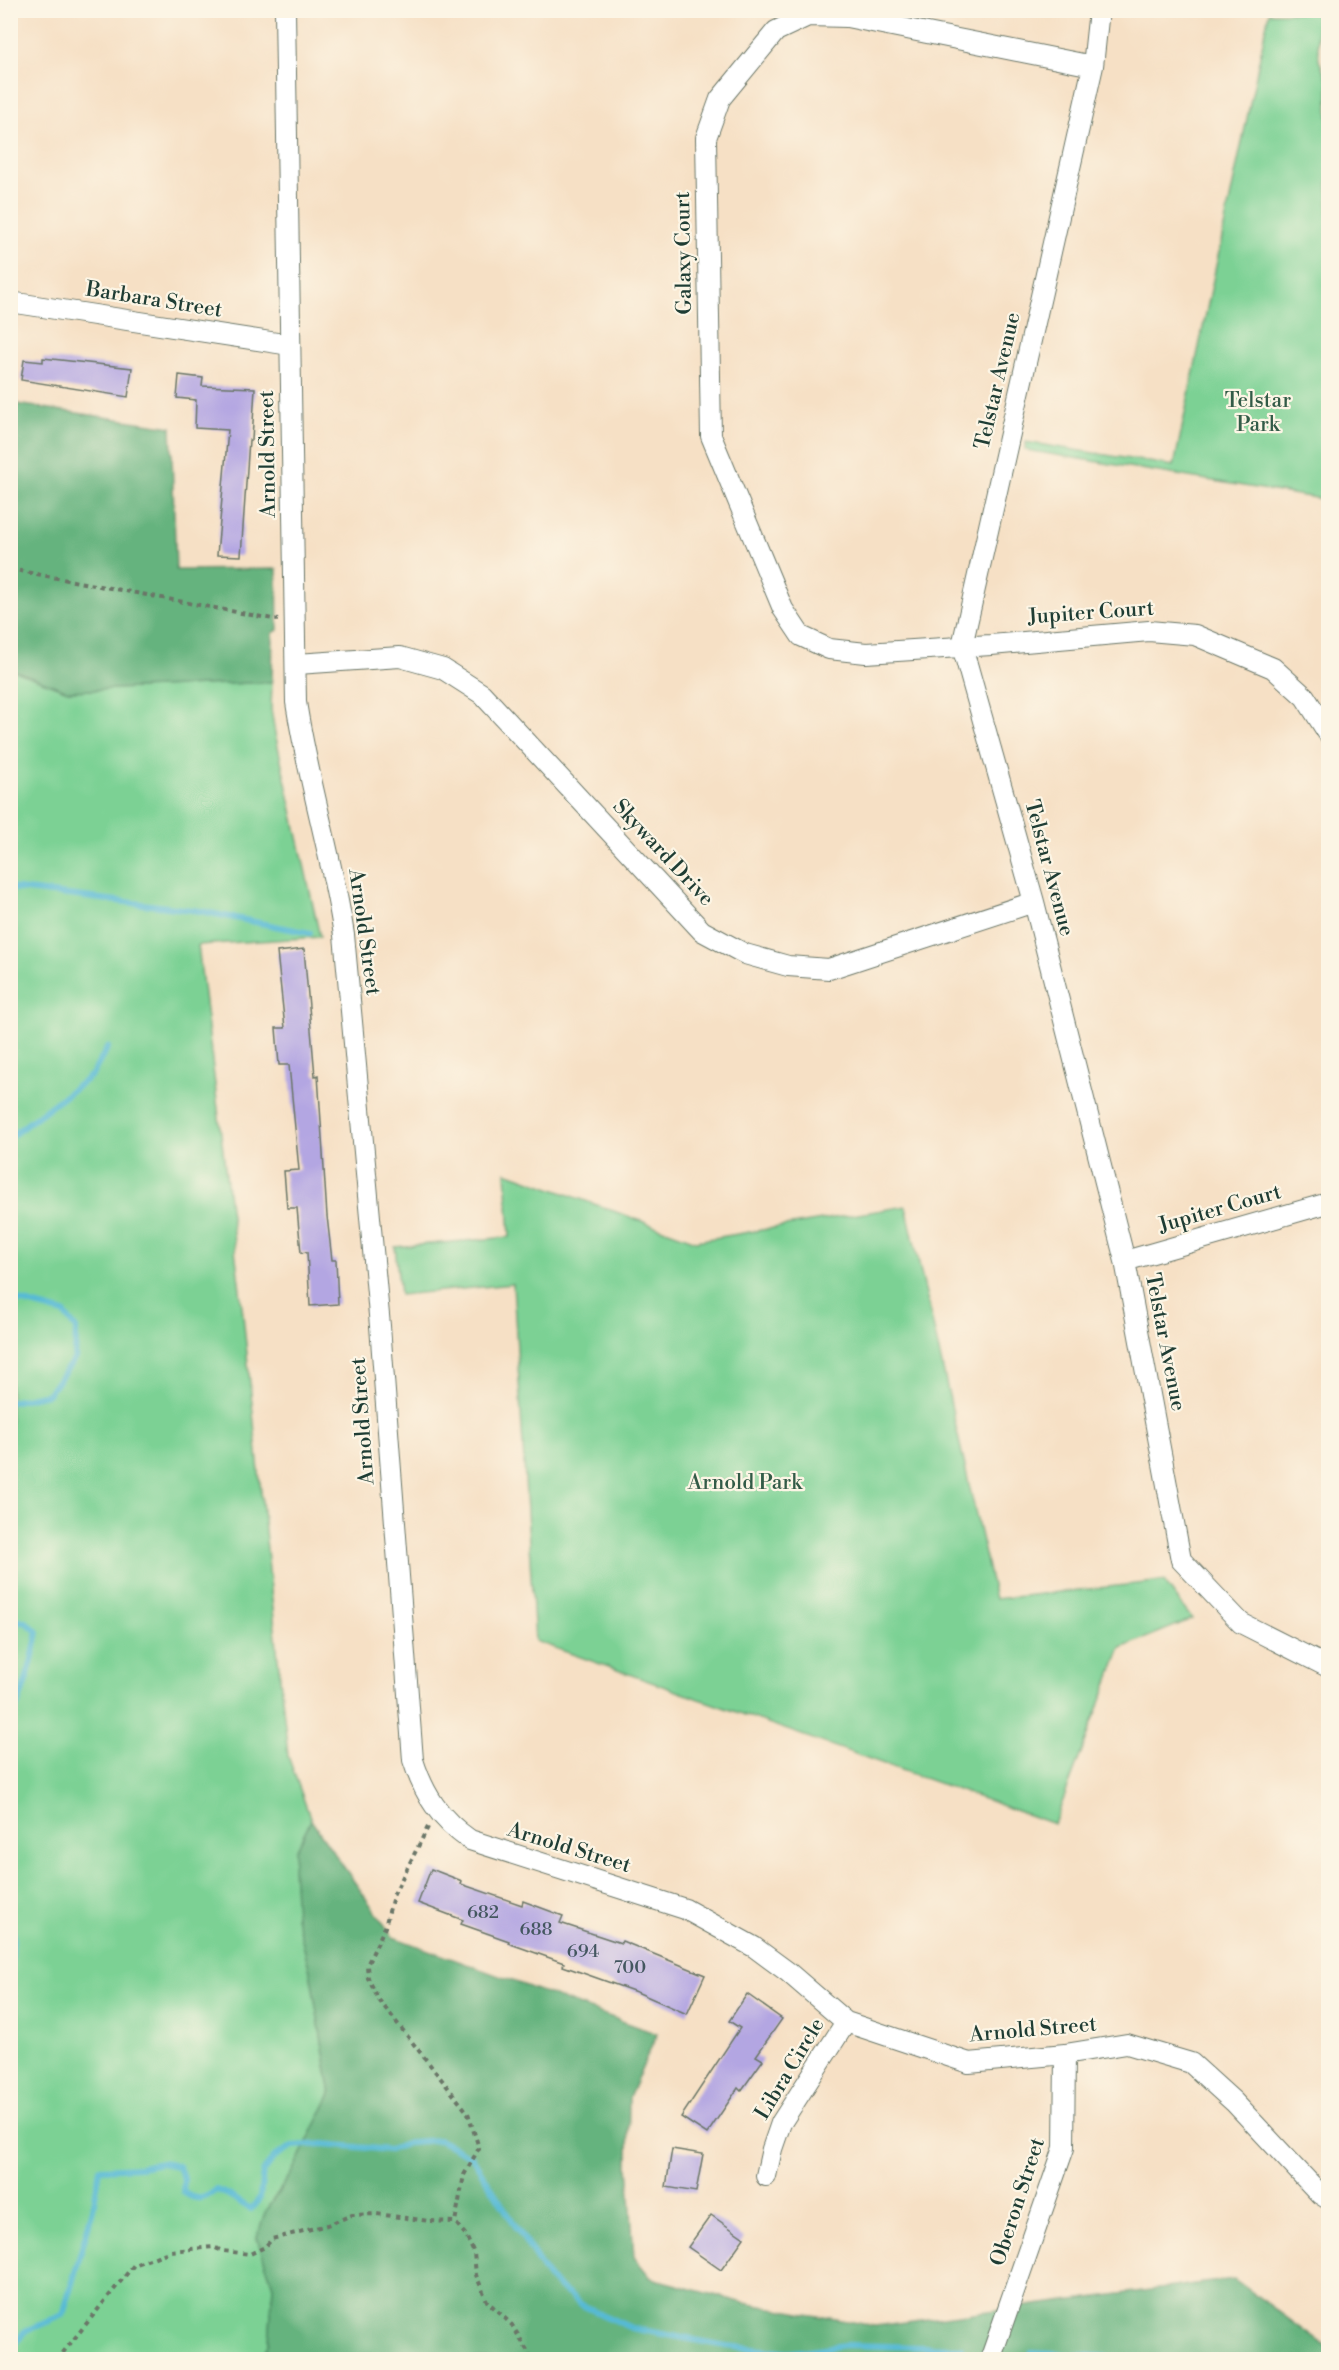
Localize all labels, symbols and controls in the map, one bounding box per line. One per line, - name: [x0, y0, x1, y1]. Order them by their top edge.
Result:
- street label: Galaxy Court: [670, 191, 698, 315]
- street label: Barbara Street: [83, 276, 225, 324]
- street label: Telstar Avenue: [970, 310, 1026, 452]
- park label: Telstar Park: [1225, 388, 1291, 438]
- street label: Arnold Street: [254, 389, 282, 519]
- street label: Jupiter Court: [1026, 596, 1155, 630]
- street label: Skyward Drive: [607, 794, 719, 912]
- street label: Telstar Avenue: [1018, 797, 1080, 939]
- street label: Arnold Street: [342, 866, 386, 998]
- street label: Jupiter Court: [1155, 1179, 1285, 1239]
- street label: Telstar Avenue: [1139, 1271, 1191, 1413]
- street label: Arnold Street: [346, 1356, 380, 1487]
- park label: Arnold Park: [687, 1470, 803, 1496]
- street label: Arnold Street: [503, 1817, 634, 1879]
- house number: 682: [467, 1901, 499, 1924]
- house number: 688: [520, 1918, 552, 1941]
- house number: 694: [567, 1940, 600, 1963]
- house number: 700: [614, 1956, 646, 1979]
- street label: Arnold Street: [967, 2011, 1098, 2049]
- street label: Libra Circle: [749, 2013, 831, 2125]
- street label: Oberon Street: [985, 2134, 1051, 2270]

